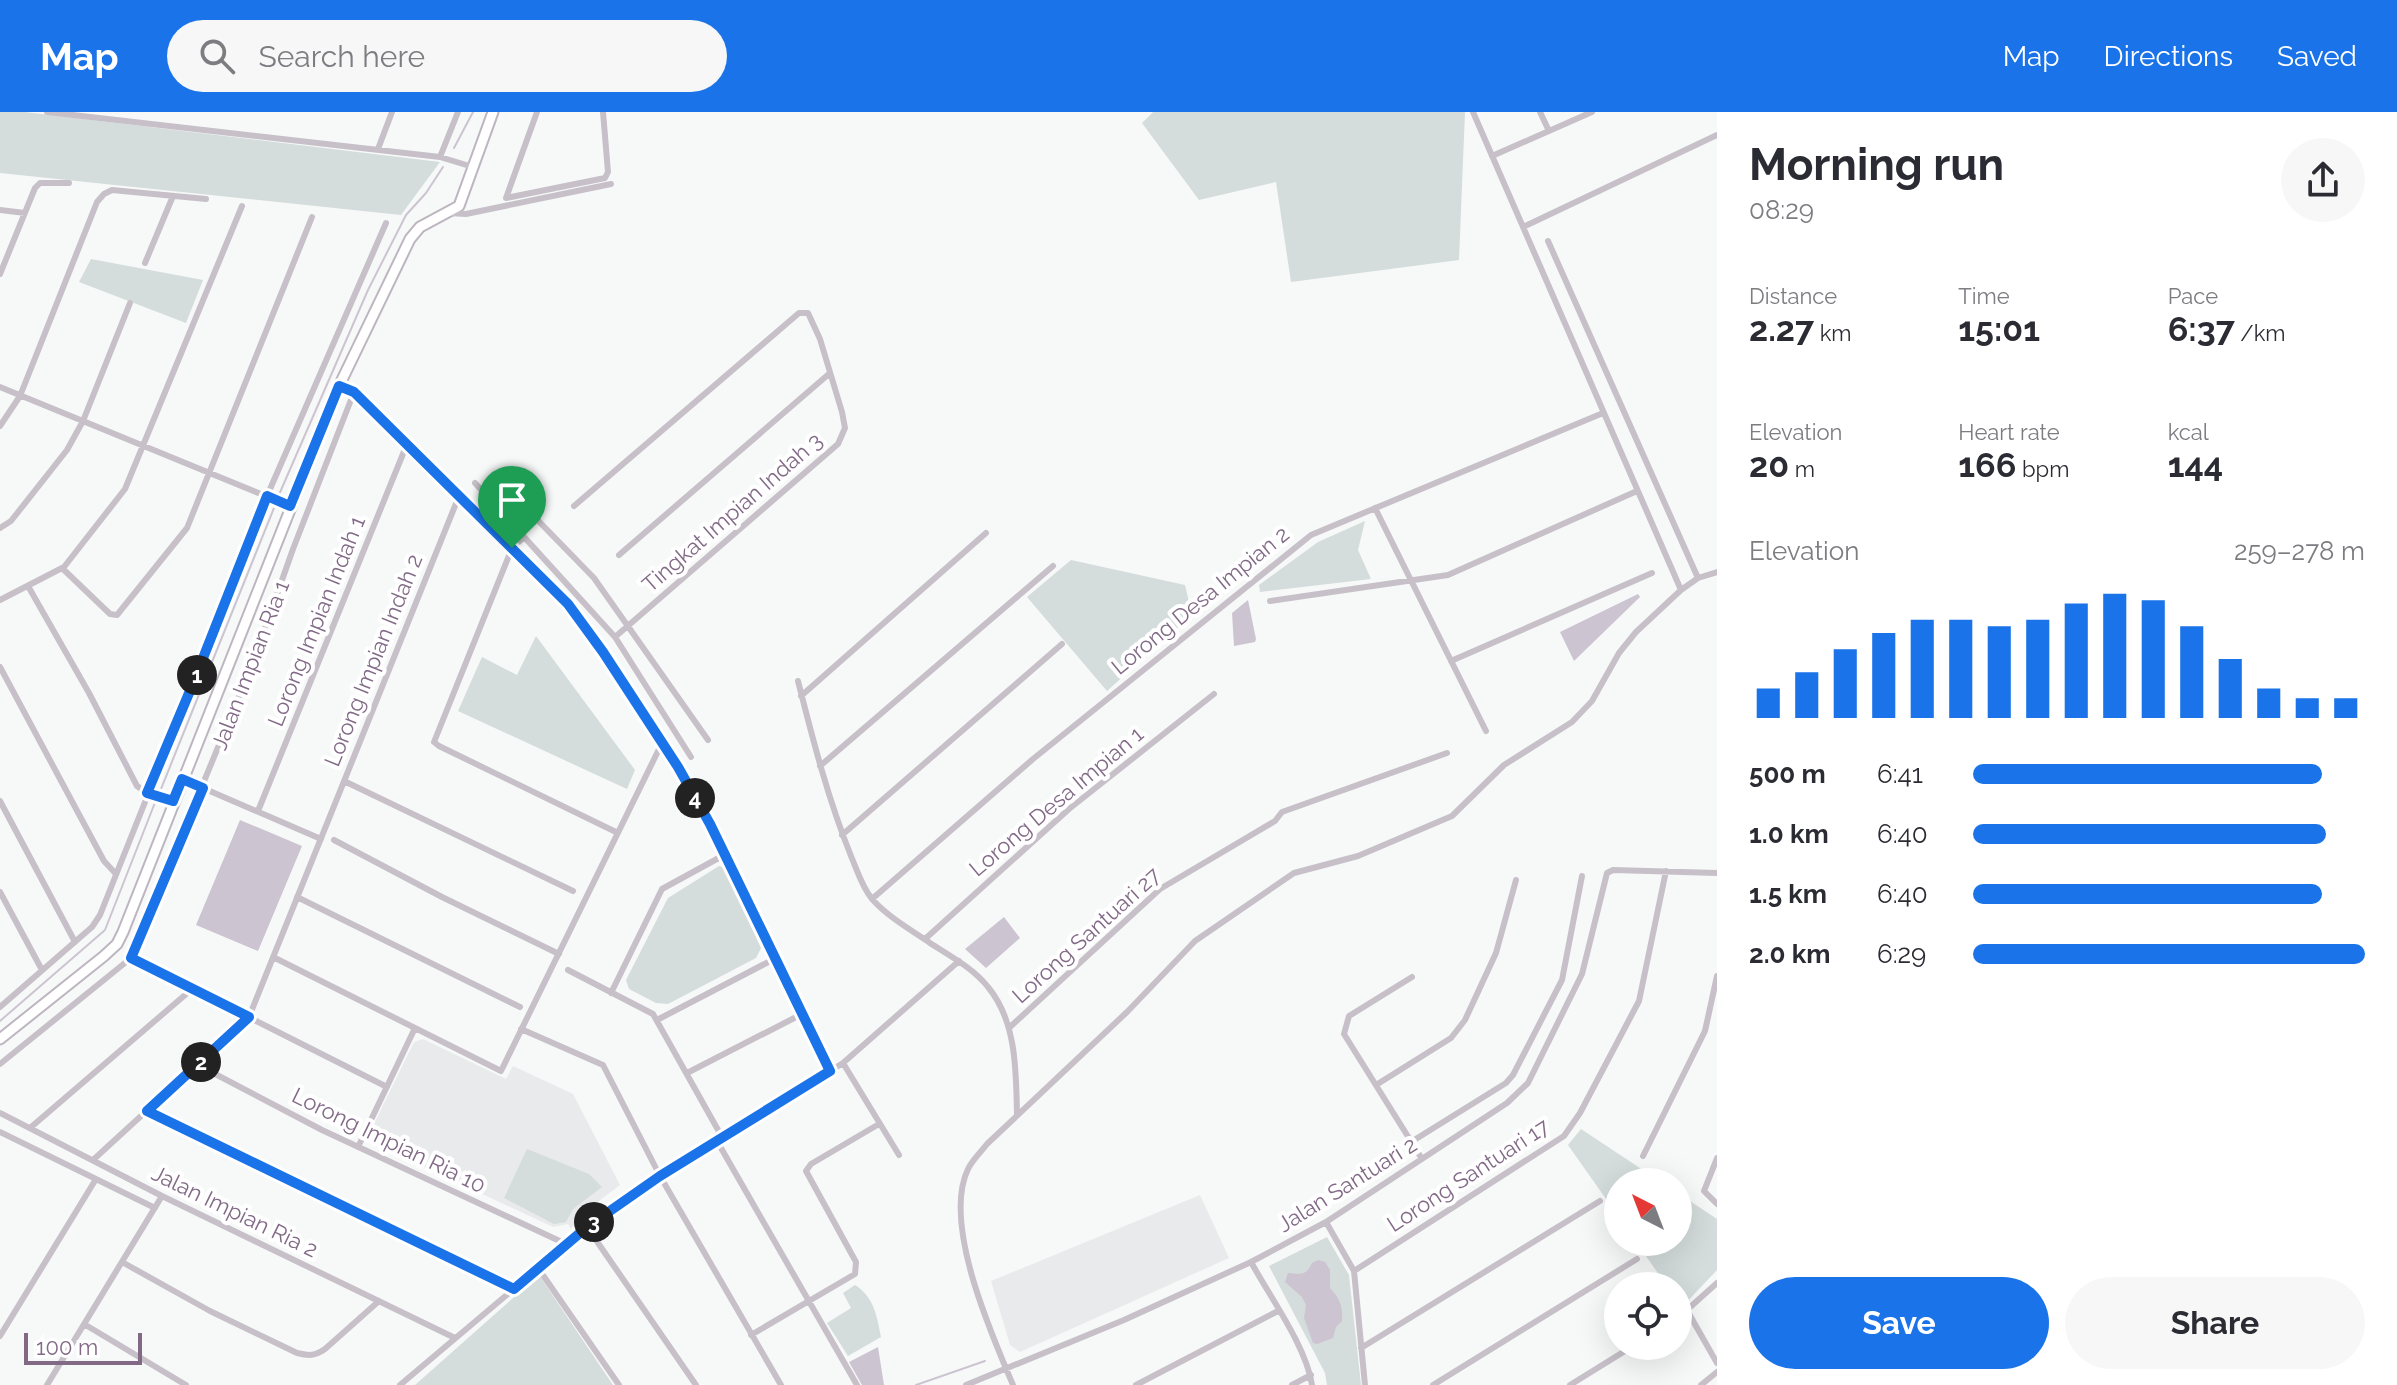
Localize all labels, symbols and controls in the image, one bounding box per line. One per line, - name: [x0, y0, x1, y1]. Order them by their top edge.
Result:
- search box: [167, 20, 727, 92]
- text: Map: [40, 34, 119, 79]
- icon: search: [195, 34, 239, 78]
- text: Search here: [259, 39, 425, 74]
- text: Map: [2003, 40, 2060, 73]
- text: Directions: [2104, 40, 2233, 73]
- text: Saved: [2277, 40, 2357, 73]
- button: share: [2281, 138, 2365, 222]
- text: Morning run: [1749, 139, 2004, 190]
- text: 08:29: [1749, 195, 1814, 225]
- text: Distance: [1749, 283, 1837, 309]
- text: Time: [1958, 283, 2010, 309]
- text: Pace: [2168, 283, 2218, 309]
- text: 2.27: [1749, 309, 1814, 349]
- text: 15:01: [1958, 309, 2040, 349]
- text: 6:37: [2168, 309, 2235, 349]
- text: km: [1814, 320, 1852, 346]
- text: /km: [2235, 320, 2286, 346]
- text: Elevation: [1749, 419, 1842, 445]
- text: Heart rate: [1958, 419, 2060, 445]
- text: kcal: [2168, 419, 2209, 445]
- street label: Tingkat Impian Indah 3: [637, 427, 827, 597]
- text: 20: [1749, 445, 1789, 485]
- text: 166: [1958, 445, 2016, 485]
- text: 144: [2168, 445, 2223, 485]
- text: m: [1789, 456, 1815, 482]
- text: bpm: [2016, 456, 2069, 482]
- pin: [478, 466, 546, 548]
- icon: arrive: [490, 478, 534, 522]
- street label: Lorong Impian Indah 1: [262, 512, 370, 730]
- street label: Lorong Desa Impian 2: [1106, 520, 1294, 680]
- text: Elevation: [1749, 536, 1859, 566]
- text: 259–278 m: [2234, 536, 2365, 566]
- street label: Lorong Impian Indah 2: [319, 550, 427, 770]
- street label: Jalan Impian Ria 1: [206, 577, 294, 753]
- pin: 1: [177, 655, 217, 695]
- text: 1: [192, 662, 202, 688]
- street label: Lorong Desa Impian 1: [964, 721, 1148, 881]
- text: 500 m: [1749, 759, 1826, 789]
- text: 6:41: [1877, 759, 1923, 789]
- pin: 4: [675, 778, 715, 818]
- text: 4: [689, 785, 701, 811]
- text: 1.0 km: [1749, 819, 1829, 849]
- text: 6:40: [1877, 819, 1928, 849]
- street label: Lorong Santuari 27: [1007, 862, 1165, 1008]
- text: 1.5 km: [1749, 879, 1827, 909]
- text: 6:40: [1877, 879, 1928, 909]
- text: 2.0 km: [1749, 939, 1830, 969]
- text: 6:29: [1877, 939, 1926, 969]
- pin: 2: [181, 1042, 221, 1082]
- text: 2: [195, 1049, 207, 1075]
- street label: Lorong Impian Ria 10: [288, 1082, 490, 1198]
- street label: Lorong Santuari 17: [1382, 1113, 1554, 1237]
- street label: Jalan Santuari 2: [1273, 1131, 1421, 1237]
- street label: Jalan Impian Ria 2: [148, 1160, 322, 1262]
- north arrow: [1604, 1168, 1692, 1256]
- map controls: [1604, 1168, 1692, 1360]
- pin: 3: [574, 1202, 614, 1242]
- text: 3: [588, 1209, 600, 1235]
- button: locate: [1604, 1272, 1692, 1360]
- button: Save: [1749, 1277, 2049, 1369]
- button: Share: [2065, 1277, 2365, 1369]
- scale bar: [24, 1329, 142, 1365]
- text: 100 m: [36, 1334, 98, 1360]

